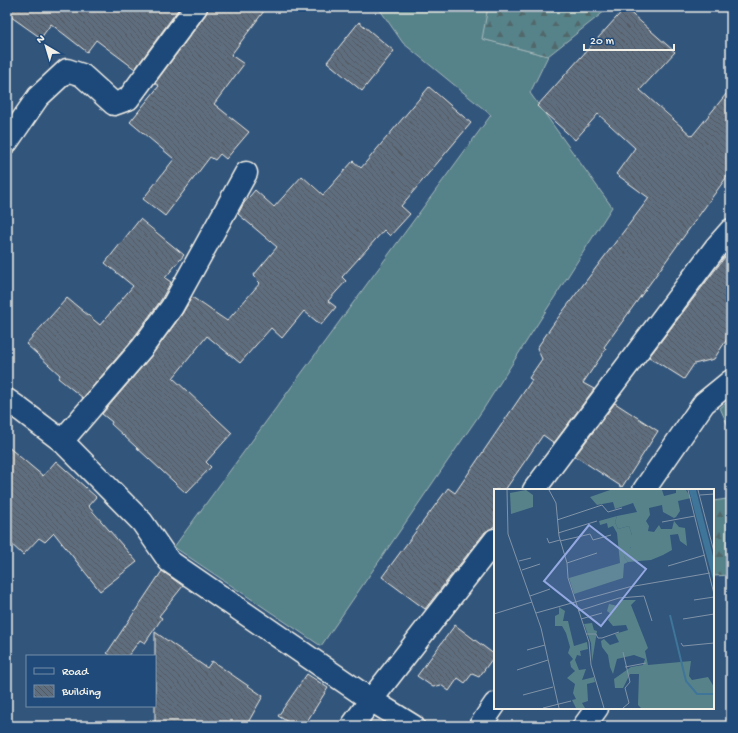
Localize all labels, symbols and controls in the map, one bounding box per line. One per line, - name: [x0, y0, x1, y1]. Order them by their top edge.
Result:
- north arrow: [26, 26, 66, 66]
- scale bar: [584, 26, 674, 52]
- text: N: [35, 33, 48, 47]
- text: 20 m: [590, 35, 615, 49]
- inset map: [494, 489, 714, 709]
- legend: [26, 655, 156, 707]
- text: Road: [62, 666, 89, 680]
- text: Building: [61, 686, 101, 700]

